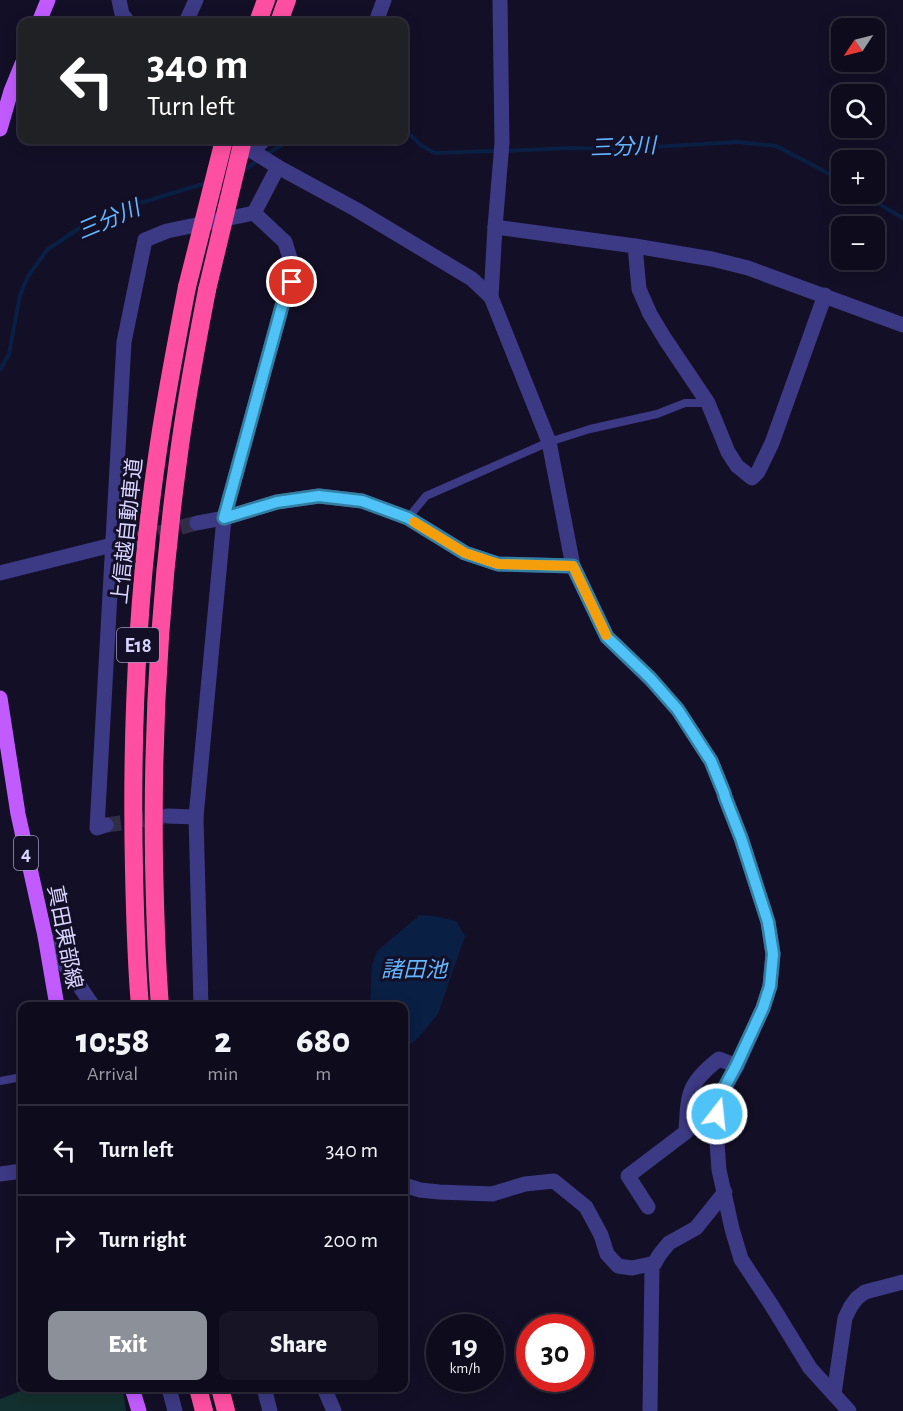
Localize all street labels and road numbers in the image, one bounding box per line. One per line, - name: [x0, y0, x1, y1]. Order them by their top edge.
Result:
- street label: 上信越自動車道: [108, 457, 146, 605]
- road number: E18: [117, 628, 159, 662]
- road number: 4: [14, 836, 38, 870]
- street label: 真田東部線: [44, 883, 86, 991]

